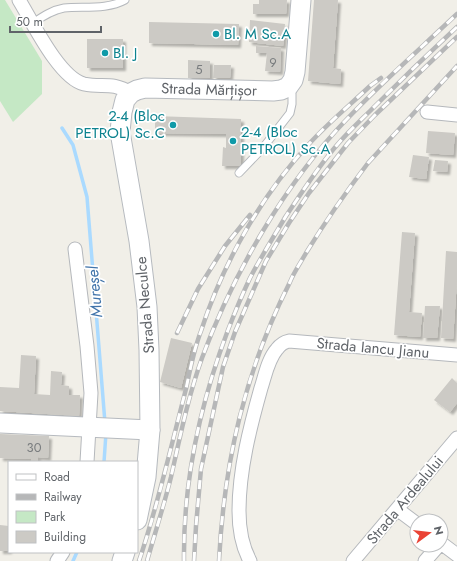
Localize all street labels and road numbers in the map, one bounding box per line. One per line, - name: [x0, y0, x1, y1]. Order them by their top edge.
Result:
- street label: Strada Mărțișor: [161, 77, 258, 102]
- street label: Strada Neculce: [130, 255, 160, 354]
- street label: Strada Iancu Jianu: [316, 332, 430, 364]
- street label: Strada Ardealului: [361, 451, 449, 549]

